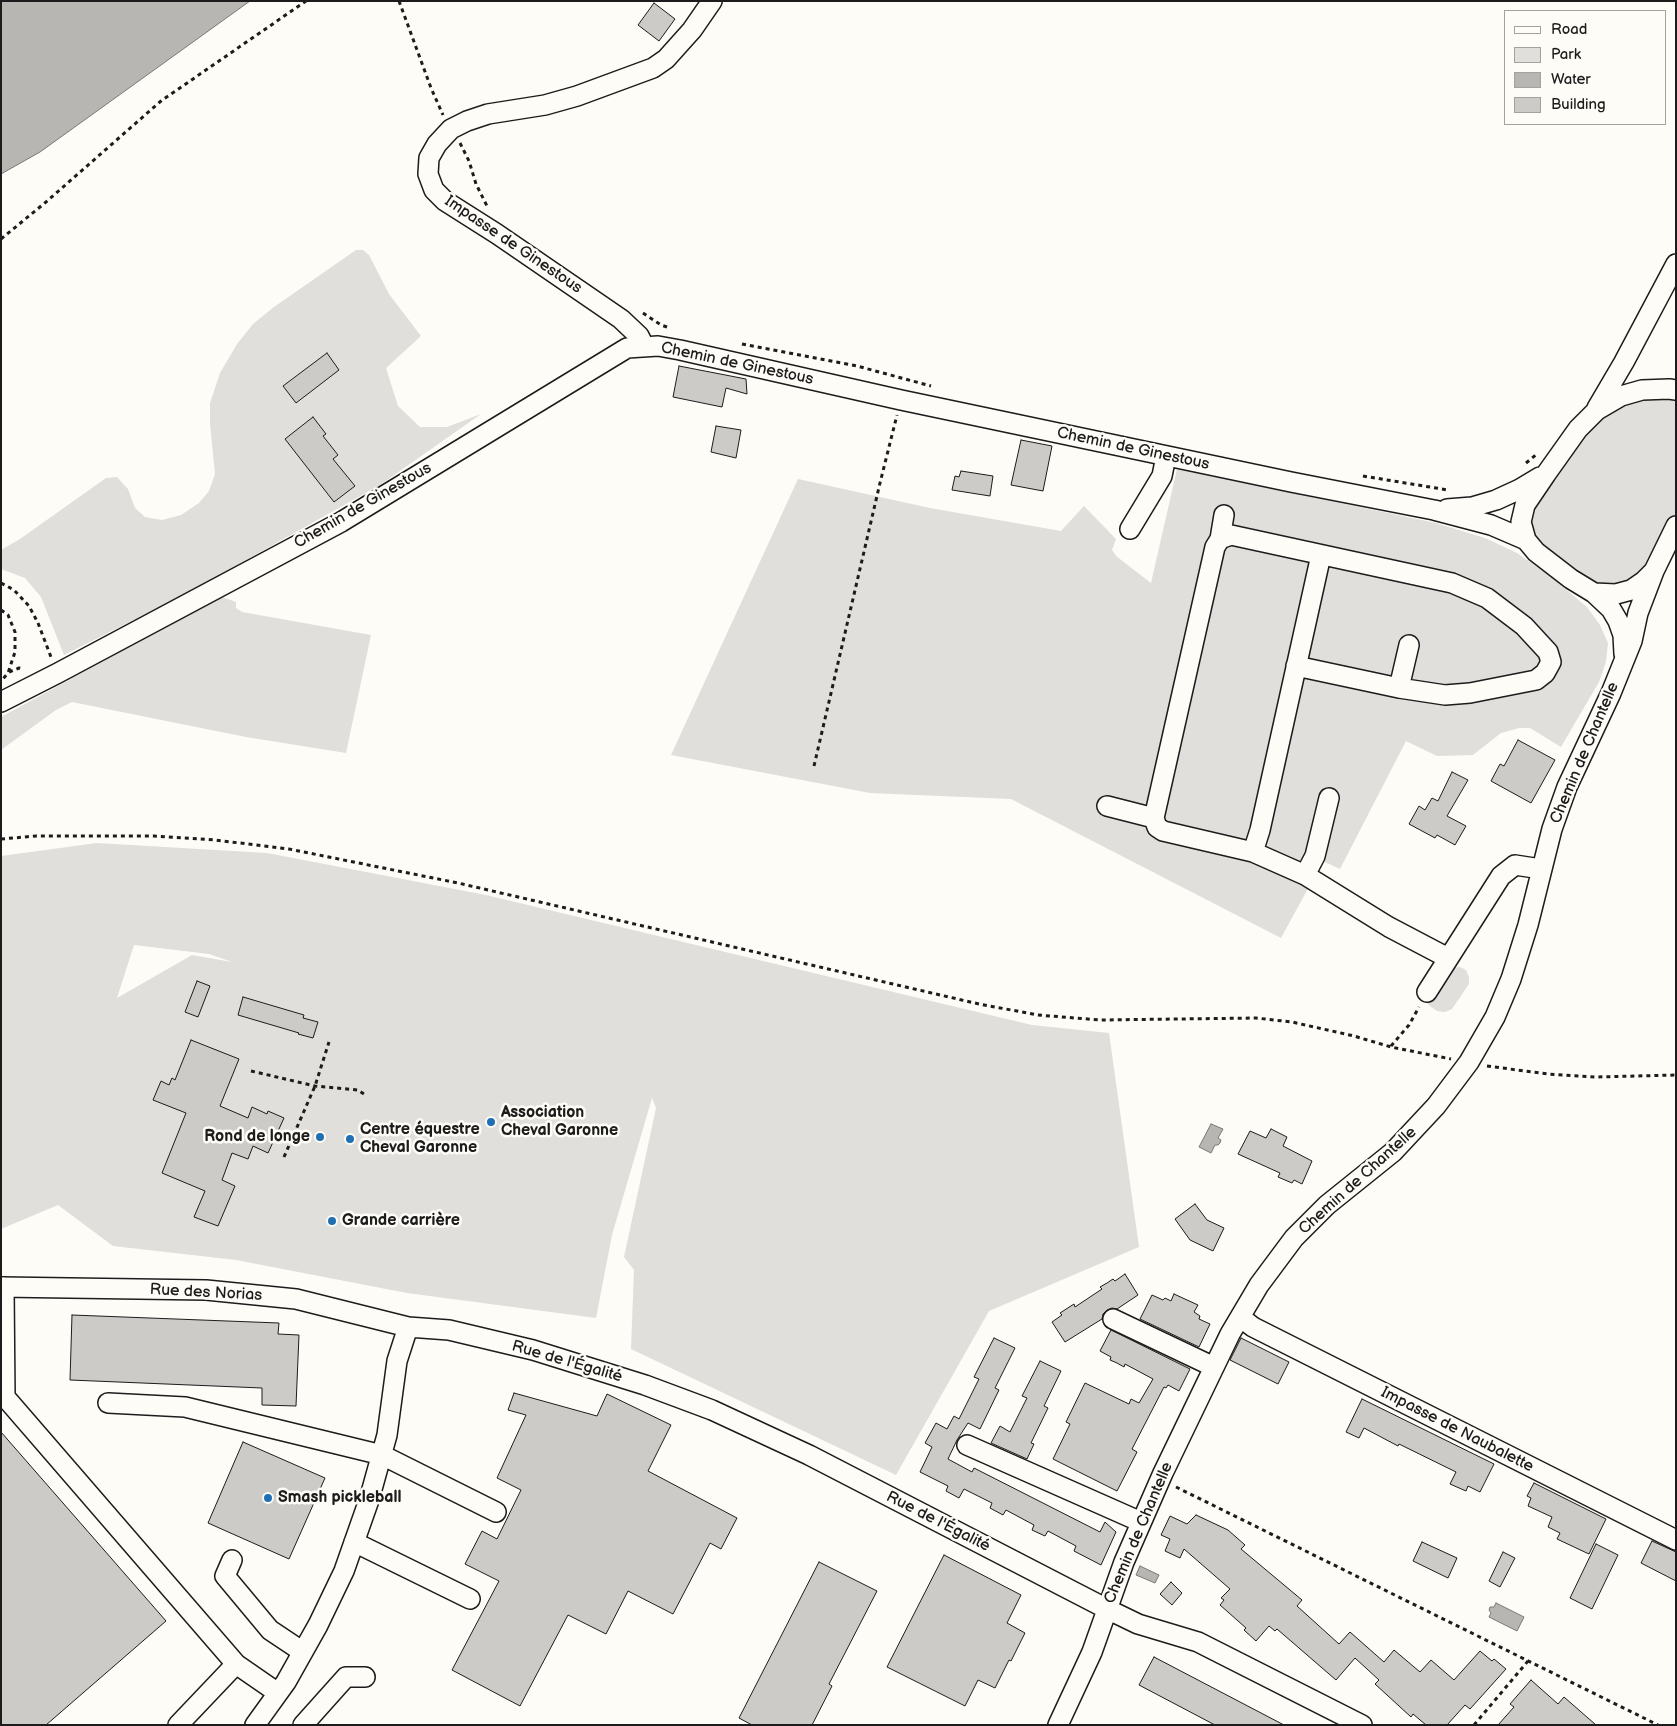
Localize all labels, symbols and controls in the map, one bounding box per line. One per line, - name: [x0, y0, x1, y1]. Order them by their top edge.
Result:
- legend: [1504, 10, 1667, 125]
- text: Road: [1551, 20, 1587, 39]
- text: Park: [1551, 45, 1581, 64]
- text: Water: [1551, 70, 1591, 89]
- text: Building: [1551, 95, 1606, 114]
- street label: Impasse de Ginestous: [441, 192, 585, 298]
- street label: Chemin de Ginestous: [659, 338, 815, 390]
- street label: Chemin de Ginestous: [1055, 423, 1211, 475]
- street label: Chemin de Ginestous: [291, 459, 435, 553]
- street label: Chemin de Chantelle: [1547, 679, 1623, 827]
- place label: Association Cheval Garonne: [501, 1103, 618, 1141]
- marker: Association Cheval Garonne: [485, 1116, 497, 1128]
- place label: Centre équestre Cheval Garonne: [360, 1120, 480, 1158]
- street label: Chemin de Chantelle: [1295, 1123, 1421, 1239]
- place label: Rond de longe: [204, 1127, 310, 1147]
- marker: Rond de longe: [314, 1131, 326, 1143]
- marker: Centre équestre Cheval Garonne: [344, 1133, 356, 1145]
- place label: Grande carrière: [342, 1211, 460, 1231]
- marker: Grande carrière: [326, 1215, 338, 1227]
- street label: Rue des Norias: [149, 1280, 263, 1306]
- street label: Rue de l'Égalité: [510, 1337, 624, 1387]
- street label: Impasse de Naubalette: [1377, 1383, 1537, 1477]
- street label: Chemin de Chantelle: [1101, 1459, 1177, 1607]
- place label: Smash pickleball: [278, 1488, 402, 1508]
- street label: Rue de l'Égalité: [883, 1488, 993, 1556]
- marker: Smash pickleball: [262, 1492, 274, 1504]

